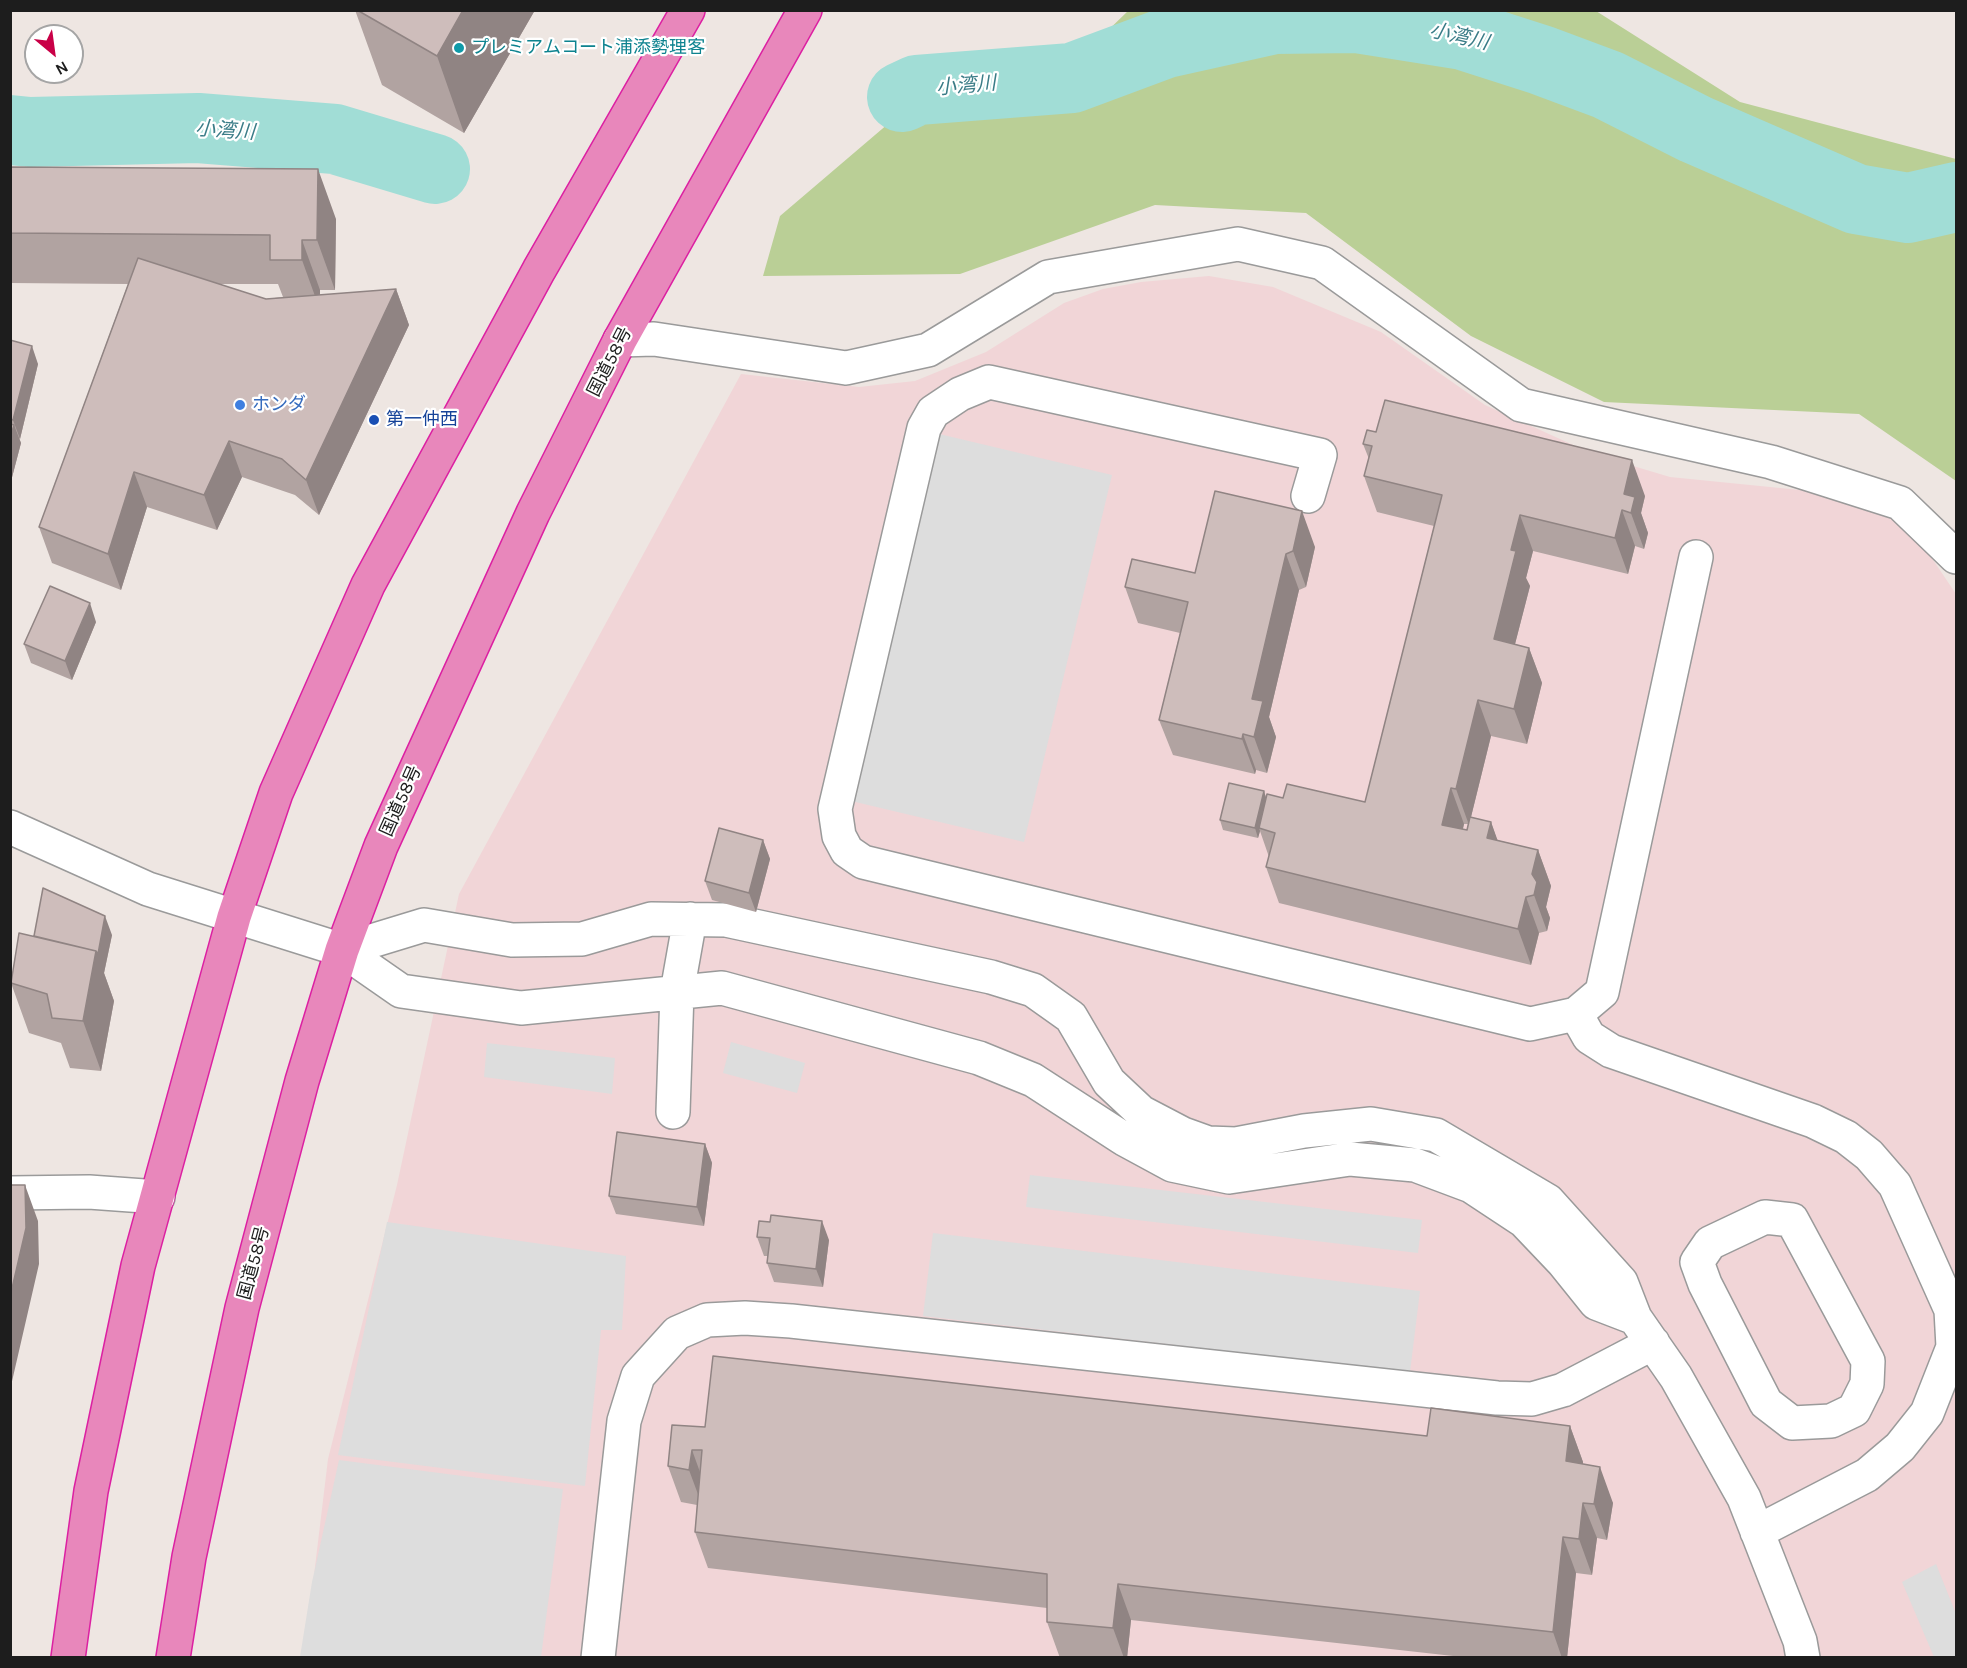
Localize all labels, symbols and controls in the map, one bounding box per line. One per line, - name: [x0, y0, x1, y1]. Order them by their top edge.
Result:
- water label: 小湾川: [1427, 19, 1491, 55]
- north arrow: [24, 24, 84, 84]
- place label: プレミアムコート浦添勢理客: [471, 37, 705, 59]
- marker: プレミアムコート浦添勢理客: [452, 41, 466, 55]
- text: N: [52, 57, 72, 80]
- water label: 小湾川: [935, 71, 997, 101]
- water label: 小湾川: [194, 117, 256, 145]
- street label: 国道58号: [583, 324, 637, 400]
- place label: ホンダ: [252, 394, 306, 416]
- marker: ホンダ: [233, 398, 247, 412]
- place label: 第一仲西: [386, 409, 458, 431]
- marker: 第一仲西: [367, 413, 381, 427]
- street label: 国道58号: [376, 762, 426, 840]
- street label: 国道58号: [234, 1224, 274, 1302]

